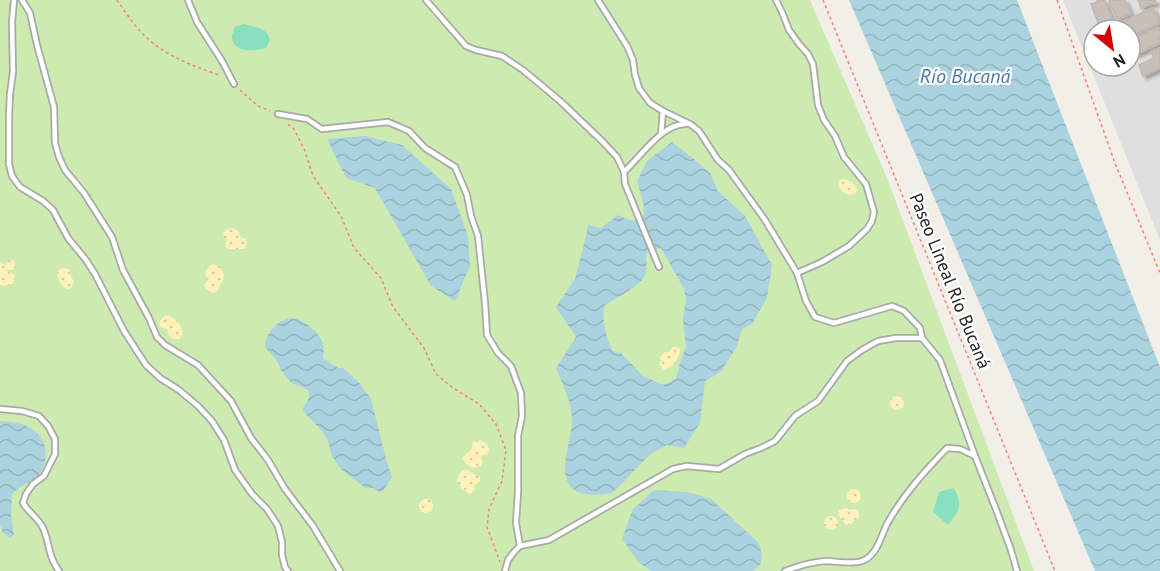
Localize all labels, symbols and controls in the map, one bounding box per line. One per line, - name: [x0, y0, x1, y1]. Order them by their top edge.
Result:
- north arrow: [1082, 18, 1142, 78]
- text: N: [1110, 50, 1129, 72]
- water label: Río Bucaná: [920, 63, 1011, 89]
- street label: Paseo Lineal Río Bucaná: [905, 190, 996, 372]

